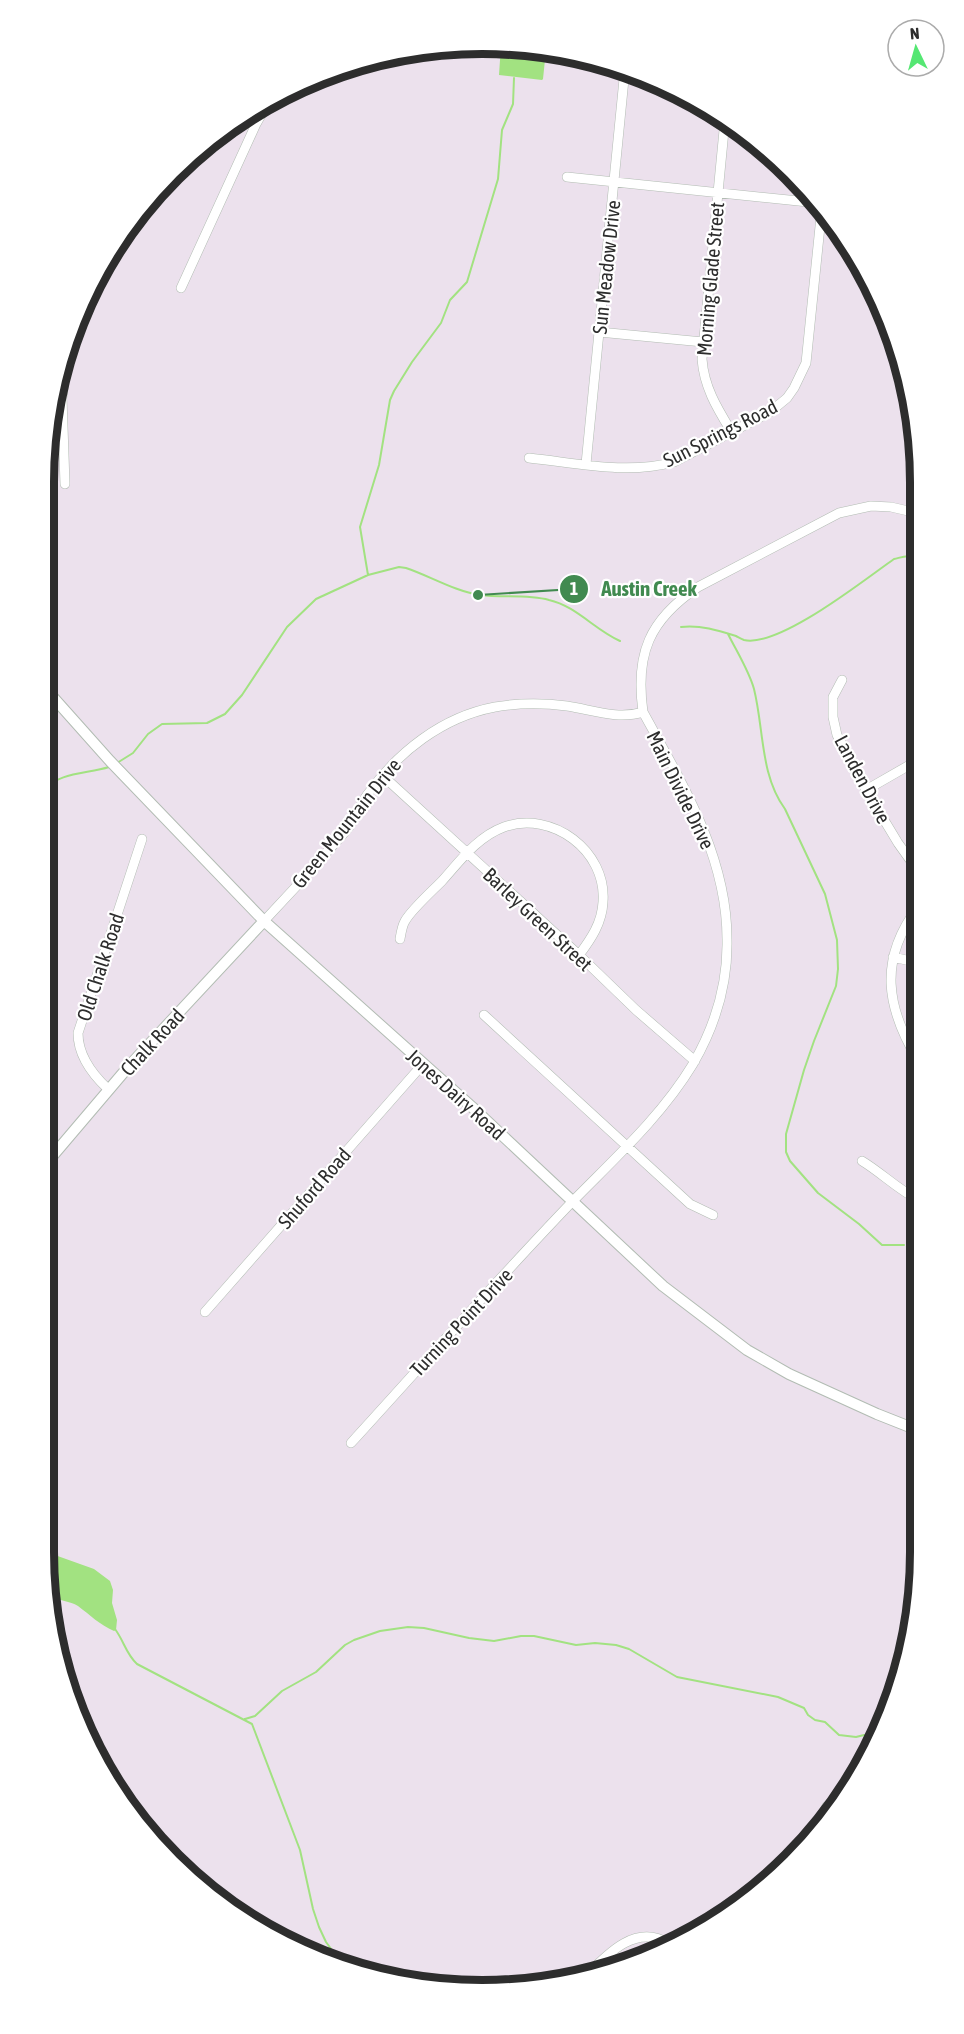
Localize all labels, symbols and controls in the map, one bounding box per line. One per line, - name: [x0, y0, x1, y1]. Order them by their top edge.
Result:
- north arrow: [886, 18, 946, 78]
- text: N: [909, 24, 920, 42]
- street label: Sun Meadow Drive: [588, 199, 624, 335]
- street label: Morning Glade Street: [692, 201, 728, 357]
- street label: Sun Springs Road: [659, 394, 781, 472]
- callout: Austin Creek: [559, 569, 709, 608]
- text: Austin Creek: [600, 576, 698, 600]
- text: 1: [570, 578, 578, 599]
- street label: Main Divide Drive: [642, 727, 720, 853]
- street label: Landen Drive: [830, 731, 896, 827]
- street label: Green Mountain Drive: [287, 754, 405, 892]
- street label: Barley Green Street: [479, 863, 597, 975]
- street label: Old Chalk Road: [72, 910, 128, 1024]
- street label: Chalk Road: [115, 1004, 189, 1080]
- street label: Jones Dairy Road: [402, 1044, 510, 1144]
- street label: Shuford Road: [273, 1143, 355, 1233]
- street label: Turning Point Drive: [405, 1263, 517, 1381]

